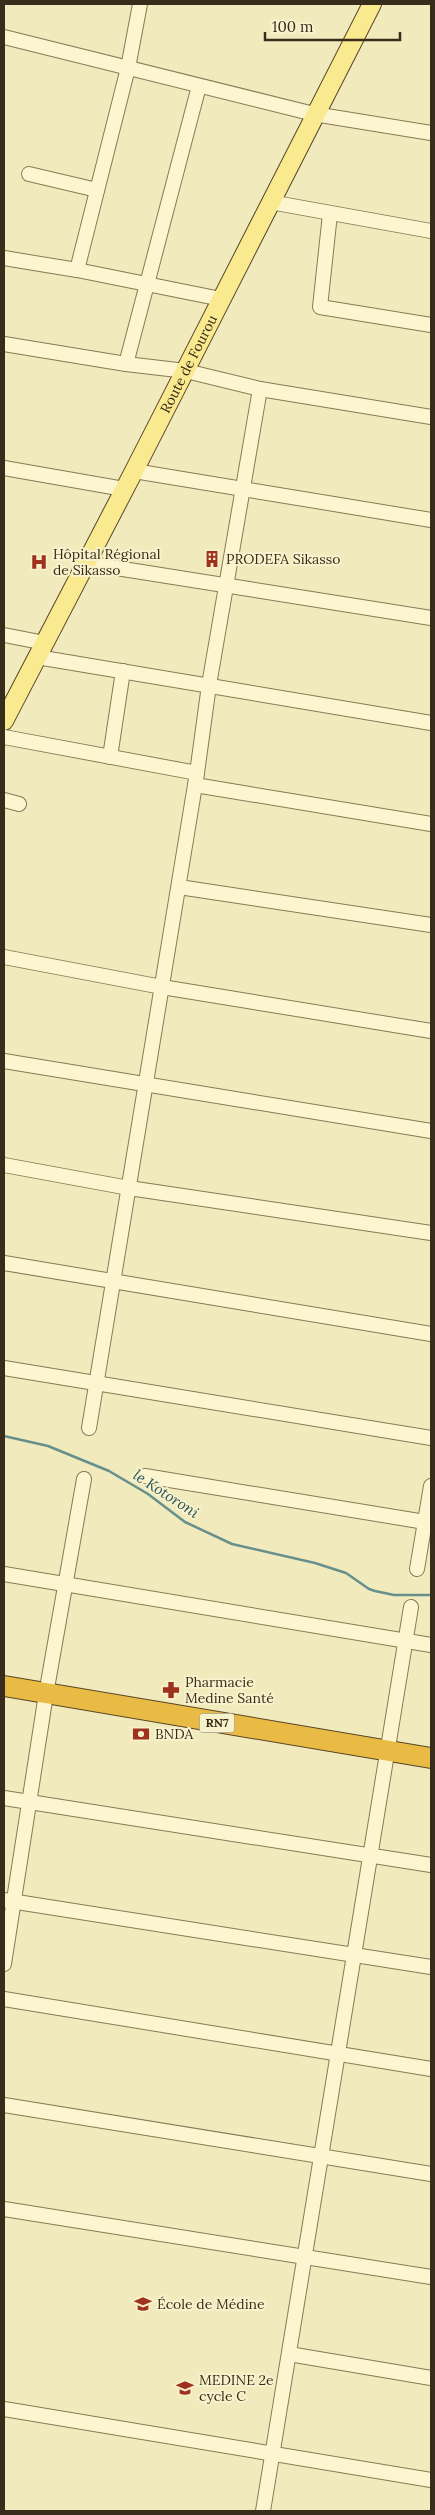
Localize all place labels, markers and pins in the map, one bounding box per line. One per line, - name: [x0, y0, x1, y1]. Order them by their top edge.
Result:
- place label: Hôpital Régional de Sikasso: [53, 545, 161, 579]
- building icon: PRODEFA Sikasso: [202, 549, 222, 569]
- place label: PRODEFA Sikasso: [226, 550, 340, 568]
- hospital icon: Hôpital Régional de Sikasso: [29, 552, 49, 572]
- place label: Pharmacie Medine Santé: [185, 1673, 274, 1707]
- pharmacy icon: Pharmacie Medine Santé: [161, 1680, 181, 1700]
- bank icon: BNDA: [131, 1724, 151, 1744]
- place label: BNDA: [155, 1725, 193, 1743]
- school or university icon: École de Médine: [133, 2294, 153, 2314]
- place label: École de Médine: [157, 2295, 265, 2313]
- place label: MEDINE 2e cycle C: [199, 2371, 274, 2405]
- school or university icon: MEDINE 2e cycle C: [175, 2378, 195, 2398]

